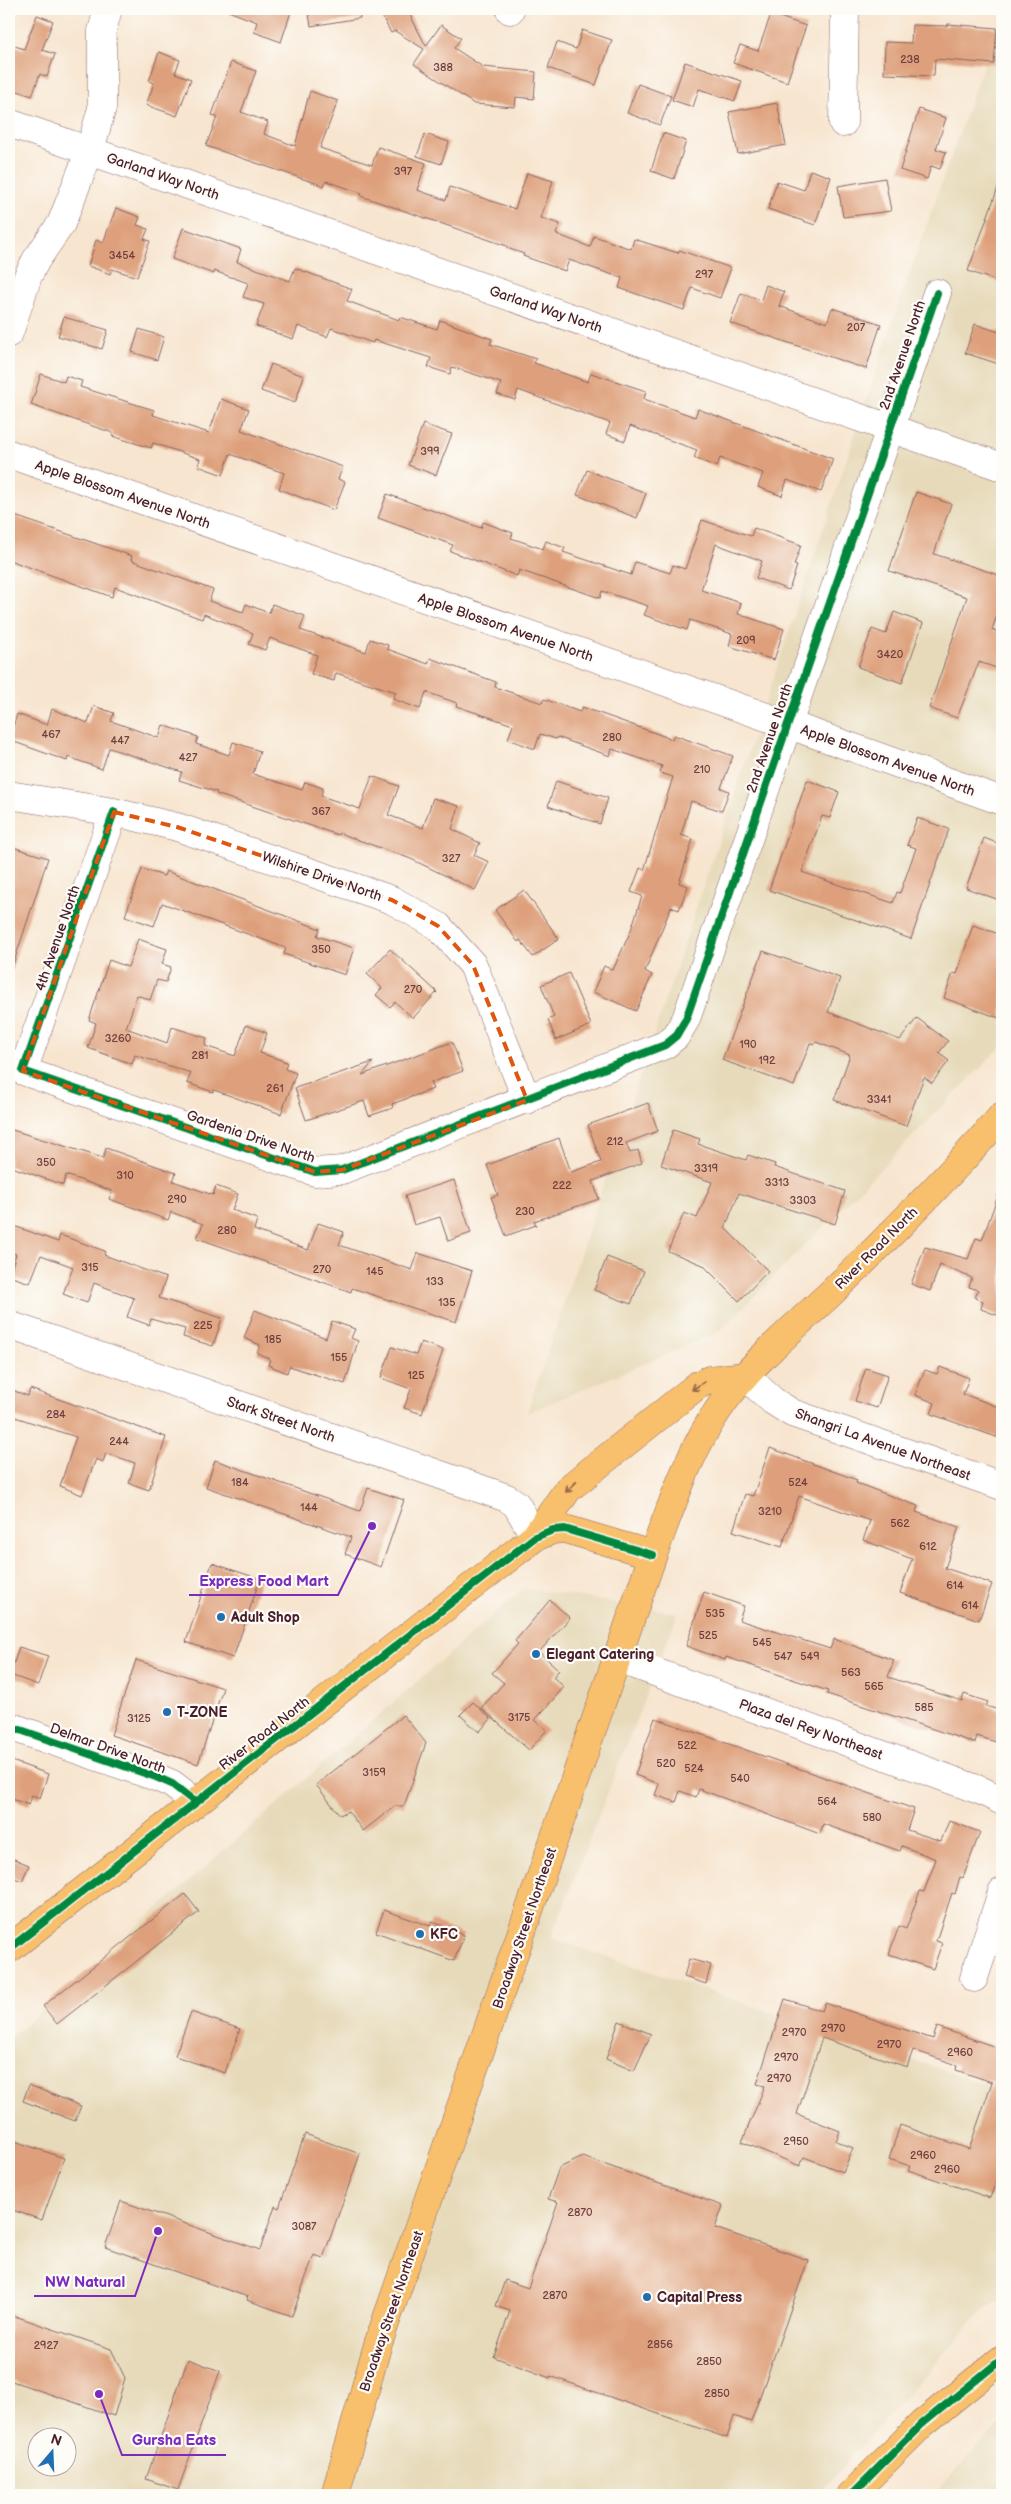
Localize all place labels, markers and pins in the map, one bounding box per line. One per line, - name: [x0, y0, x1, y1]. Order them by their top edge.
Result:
- callout: Express Food Mart: [189, 1565, 338, 1595]
- place label: Adult Shop: [230, 1609, 300, 1626]
- marker: Adult Shop: [215, 1611, 227, 1623]
- place label: Elegant Catering: [546, 1646, 654, 1663]
- marker: Elegant Catering: [530, 1648, 542, 1660]
- place label: T-ZONE: [177, 1704, 228, 1721]
- marker: T-ZONE: [161, 1706, 173, 1718]
- place label: KFC: [430, 1926, 458, 1943]
- marker: KFC: [414, 1928, 426, 1940]
- callout: NW Natural: [34, 2266, 135, 2296]
- place label: Capital Press: [657, 2289, 742, 2306]
- marker: Capital Press: [641, 2291, 653, 2303]
- callout: Gursha Eats: [122, 2425, 226, 2455]

